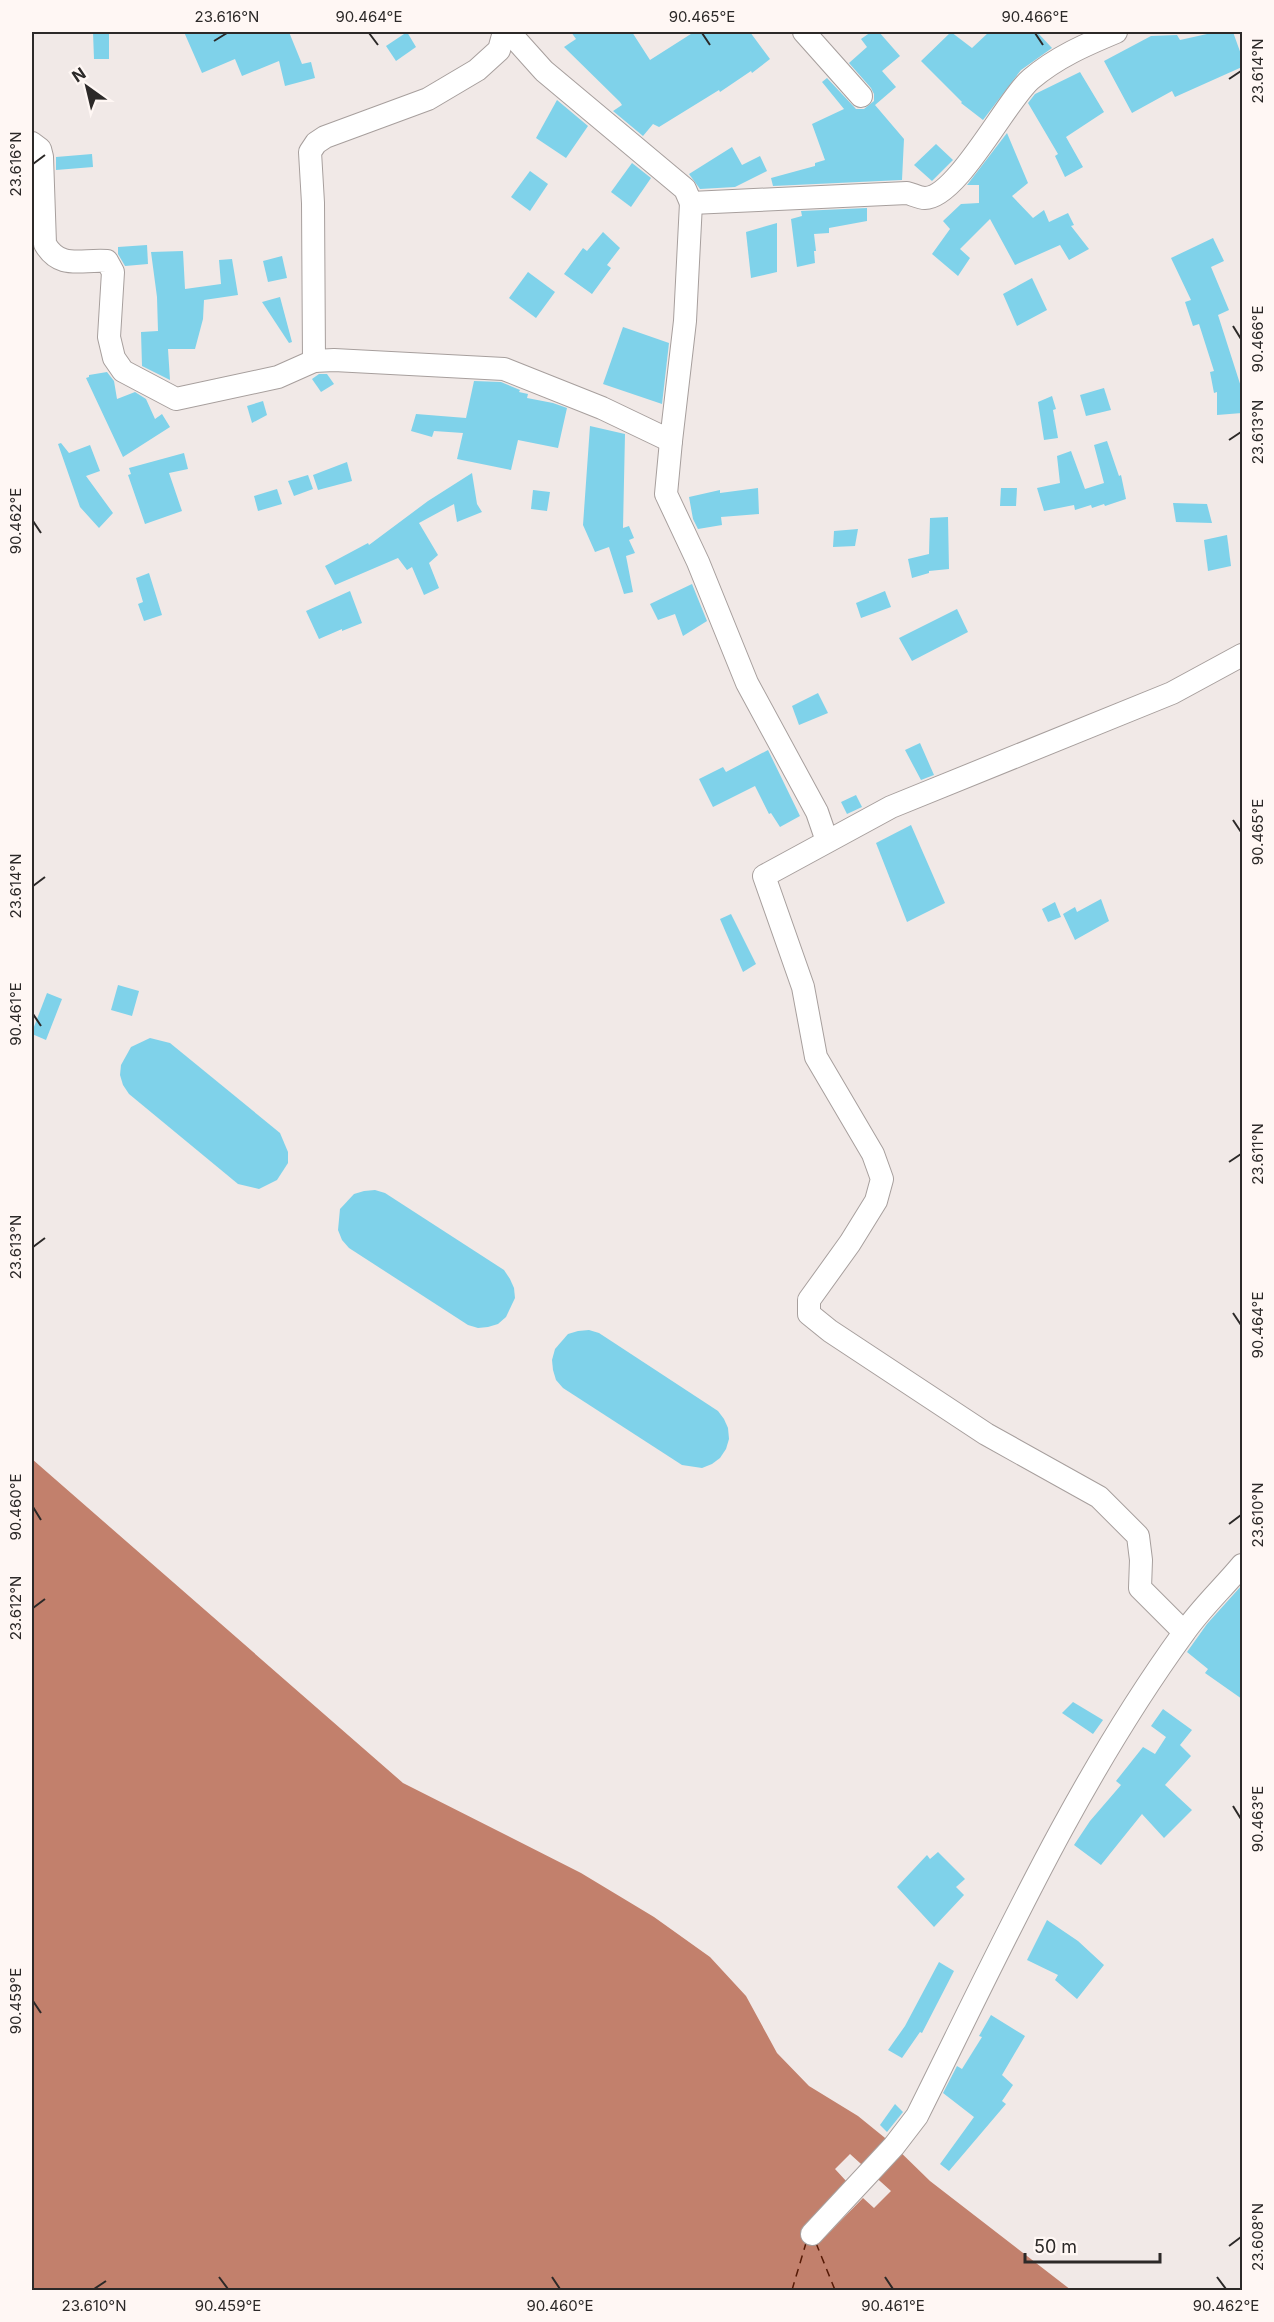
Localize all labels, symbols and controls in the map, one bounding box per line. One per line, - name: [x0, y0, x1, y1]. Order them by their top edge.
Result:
- text: 23.616°N: [195, 7, 259, 26]
- text: 90.464°E: [336, 7, 402, 26]
- text: 90.465°E: [669, 7, 735, 26]
- text: 90.466°E: [1002, 7, 1068, 26]
- text: 23.614°N: [1248, 39, 1267, 103]
- north arrow: [57, 57, 117, 117]
- text: N: [68, 63, 89, 86]
- text: 23.616°N: [6, 132, 25, 196]
- text: 90.466°E: [1248, 306, 1267, 372]
- text: 23.613°N: [1248, 400, 1267, 464]
- text: 90.462°E: [6, 488, 25, 554]
- text: 90.465°E: [1248, 799, 1267, 865]
- text: 23.614°N: [6, 854, 25, 918]
- text: 90.461°E: [6, 982, 25, 1046]
- text: 23.611°N: [1248, 1123, 1267, 1185]
- text: 23.613°N: [6, 1215, 25, 1279]
- text: 90.464°E: [1248, 1292, 1267, 1358]
- text: 90.460°E: [6, 1473, 25, 1541]
- text: 23.610°N: [1248, 1482, 1267, 1548]
- text: 23.612°N: [6, 1576, 25, 1640]
- text: 90.463°E: [1248, 1786, 1267, 1852]
- text: 90.459°E: [6, 1968, 25, 2034]
- text: 23.608°N: [1248, 2203, 1267, 2271]
- scale bar: [1025, 2226, 1160, 2264]
- text: 50 m: [1034, 2236, 1077, 2257]
- text: 23.610°N: [61, 2296, 127, 2315]
- text: 90.459°E: [195, 2296, 261, 2315]
- text: 90.460°E: [526, 2296, 594, 2315]
- text: 90.461°E: [861, 2296, 925, 2315]
- text: 90.462°E: [1193, 2296, 1259, 2315]

